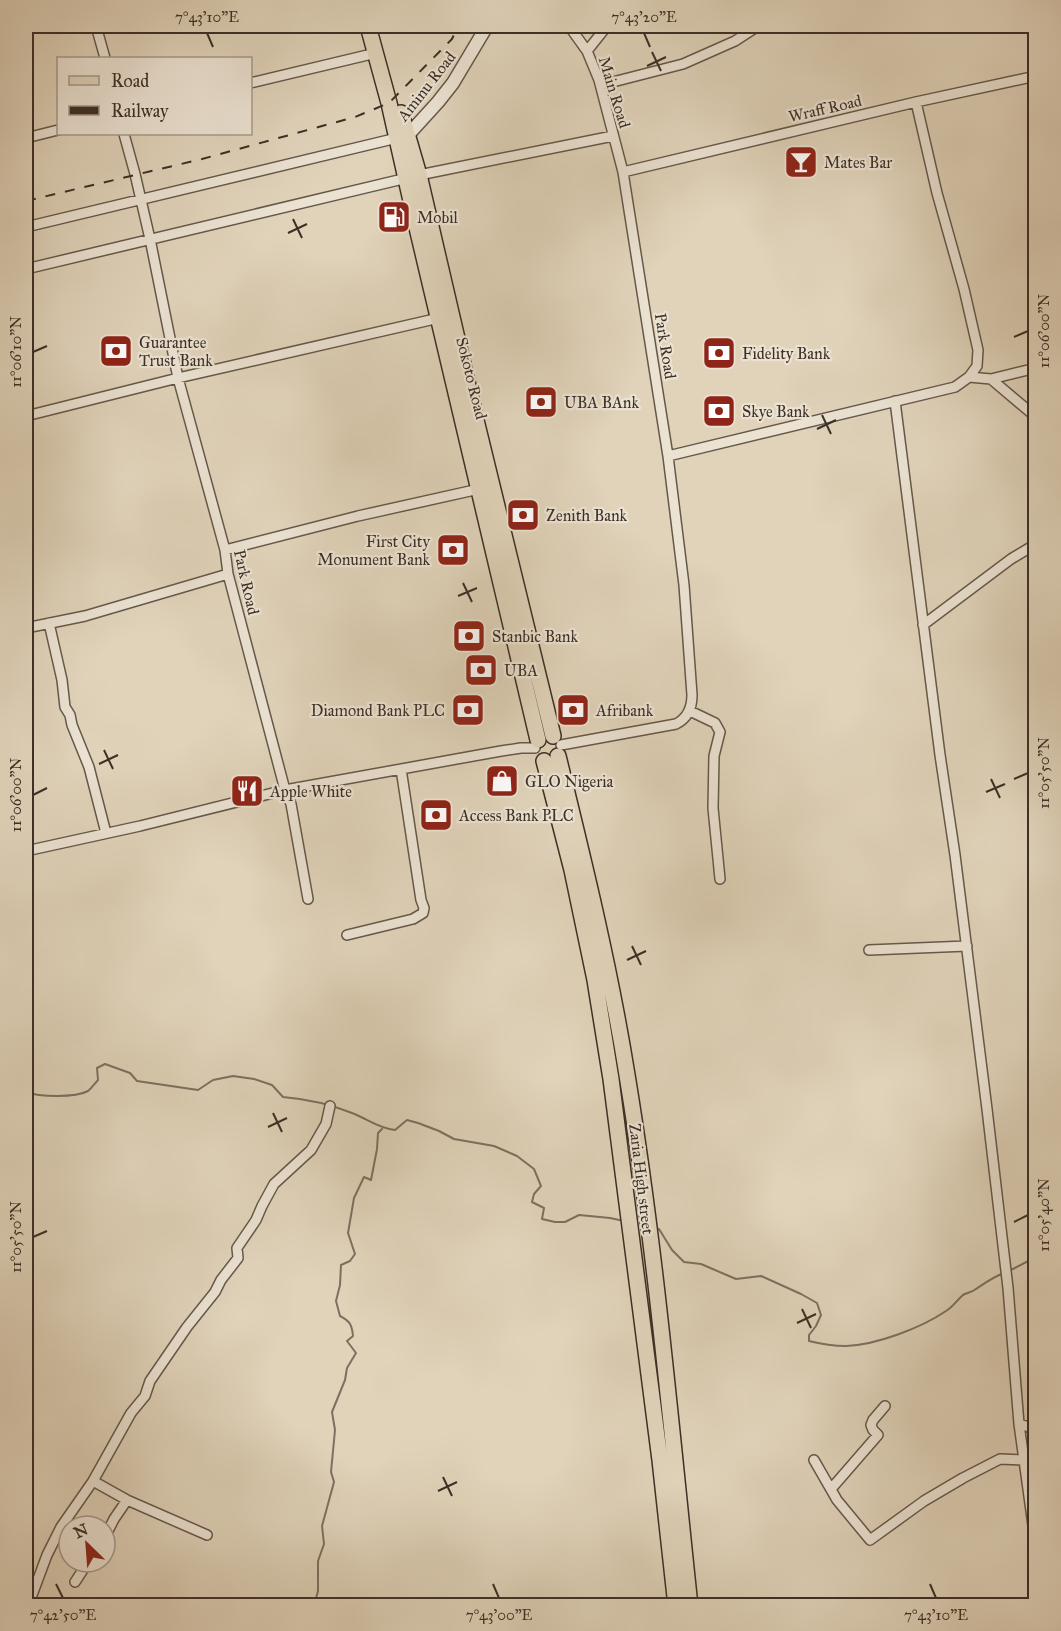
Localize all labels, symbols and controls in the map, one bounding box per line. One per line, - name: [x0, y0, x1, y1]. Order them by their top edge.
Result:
- text: 7°43'10"E: [175, 8, 239, 26]
- text: 7°43'20"E: [611, 8, 677, 26]
- street label: Aminu Road: [393, 48, 460, 126]
- street label: Main Road: [595, 54, 634, 130]
- legend: [57, 57, 252, 135]
- text: Road: [111, 70, 149, 92]
- street label: Wraff Road: [787, 91, 863, 126]
- text: Railway: [111, 100, 169, 122]
- bar icon: Mates Bar: [783, 144, 819, 180]
- place label: Mates Bar: [824, 153, 892, 172]
- fuel station icon: Mobil: [376, 199, 412, 235]
- place label: Mobil: [417, 208, 459, 227]
- text: 11°06'00"N: [1035, 293, 1053, 368]
- street label: Park Road: [651, 312, 680, 380]
- text: 11°06'10"N: [7, 316, 25, 388]
- bank icon: Guarantee Trust Bank: [98, 333, 134, 369]
- place label: Guarantee Trust Bank: [139, 333, 213, 370]
- street label: Sokoto Road: [452, 335, 491, 421]
- bank icon: Fidelity Bank: [701, 335, 737, 371]
- place label: Fidelity Bank: [742, 344, 831, 363]
- bank icon: UBA BAnk: [523, 384, 559, 420]
- place label: UBA BAnk: [564, 393, 639, 412]
- bank icon: Skye Bank: [701, 393, 737, 429]
- place label: Skye Bank: [742, 402, 810, 421]
- bank icon: Zenith Bank: [505, 497, 541, 533]
- place label: Zenith Bank: [546, 506, 628, 525]
- place label: First City Monument Bank: [317, 532, 431, 569]
- bank icon: First City Monument Bank: [435, 532, 471, 568]
- street label: Park Road: [230, 548, 263, 617]
- bank icon: Stanbic Bank: [451, 618, 487, 654]
- place label: Stanbic Bank: [492, 627, 578, 646]
- bank icon: UBA: [463, 652, 499, 688]
- place label: UBA: [504, 661, 538, 680]
- bank icon: Diamond Bank PLC: [450, 692, 486, 728]
- bank icon: Afribank: [555, 692, 591, 728]
- place label: Diamond Bank PLC: [311, 701, 445, 720]
- place label: Afribank: [595, 701, 654, 720]
- text: 11°05'50"N: [1035, 737, 1053, 809]
- text: 11°06'00"N: [7, 757, 25, 832]
- shop icon: GLO Nigeria: [484, 763, 520, 799]
- place label: GLO Nigeria: [525, 772, 614, 792]
- restaurant icon: Apple White: [229, 773, 265, 809]
- place label: Apple White: [269, 782, 352, 801]
- bank icon: Access Bank PLC: [418, 797, 454, 833]
- place label: Access Bank PLC: [458, 806, 574, 825]
- street label: Zaria High street: [624, 1122, 658, 1236]
- text: 11°05'40"N: [1035, 1178, 1053, 1252]
- text: 11°05'50"N: [7, 1201, 25, 1273]
- north arrow: [57, 1514, 117, 1574]
- text: N: [71, 1519, 91, 1542]
- text: 7°42'50"E: [30, 1606, 96, 1624]
- text: 7°43'00"E: [466, 1606, 533, 1624]
- text: 7°43'10"E: [904, 1606, 968, 1624]

